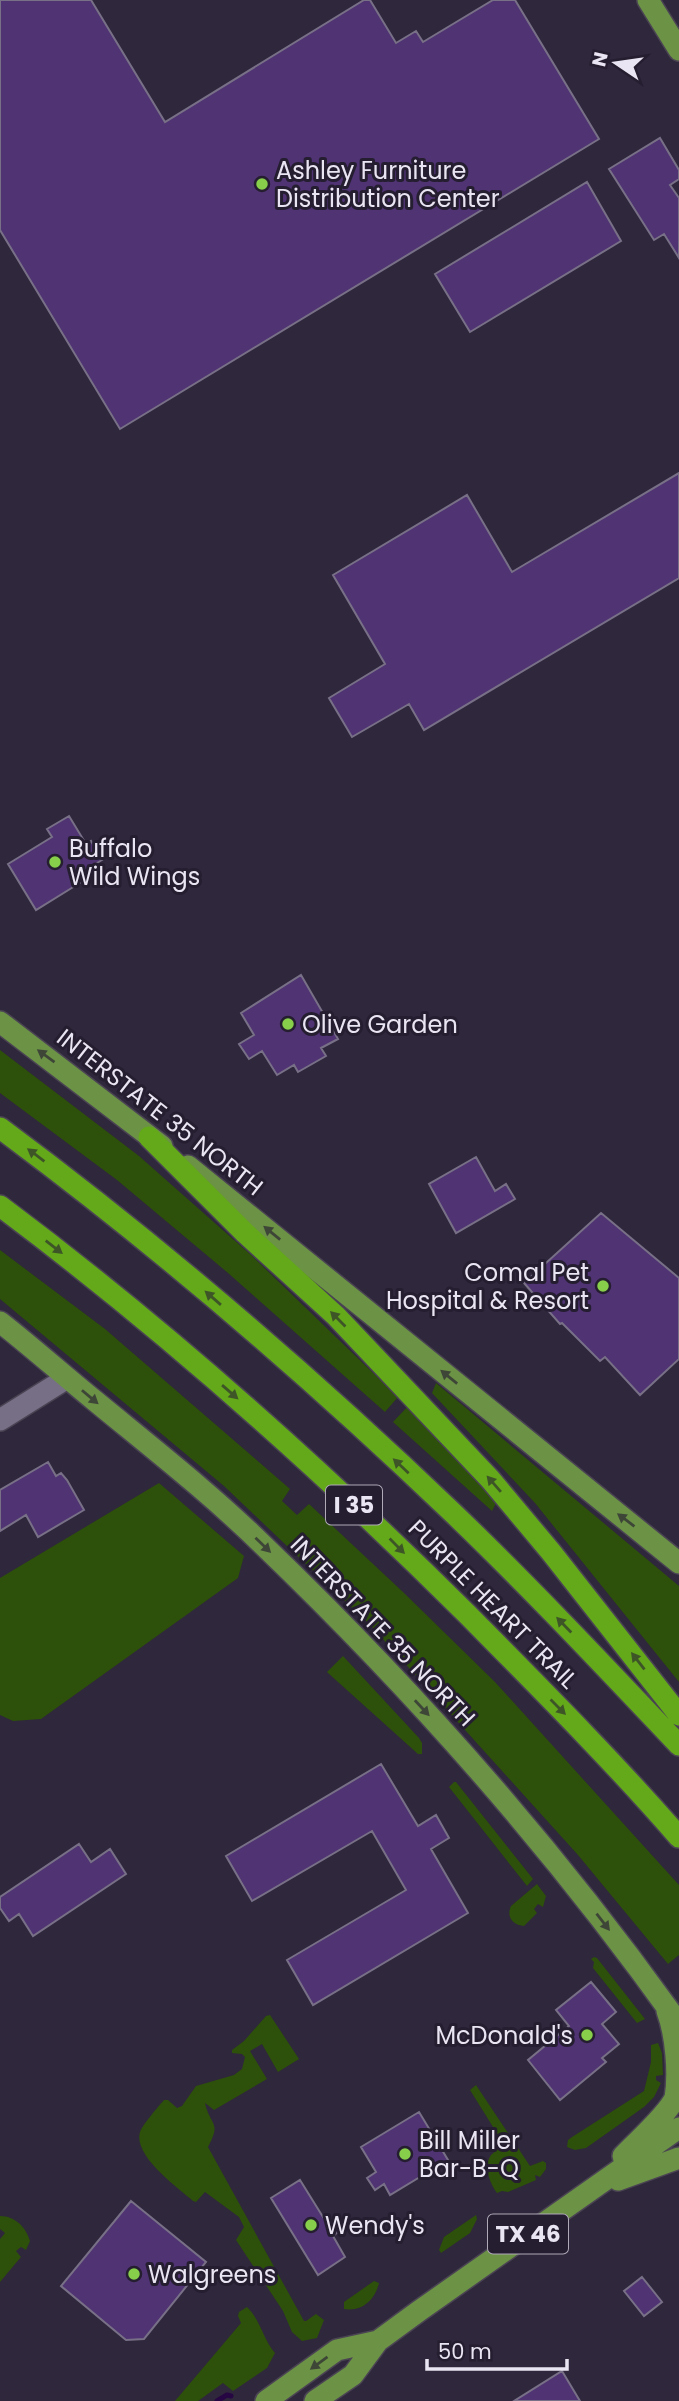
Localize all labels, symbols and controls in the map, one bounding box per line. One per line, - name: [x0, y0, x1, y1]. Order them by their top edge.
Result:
- north arrow: [581, 28, 651, 98]
- text: N: [585, 49, 615, 69]
- place label: Ashley Furniture Distribution Center: [276, 154, 500, 215]
- marker: Ashley Furniture Distribution Center: [254, 176, 270, 192]
- place label: Buffalo Wild Wings: [69, 832, 200, 893]
- marker: Buffalo Wild Wings: [47, 854, 63, 870]
- place label: Olive Garden: [302, 1008, 458, 1041]
- marker: Olive Garden: [280, 1016, 296, 1032]
- street label: INTERSTATE 35 NORTH: [50, 1021, 270, 1203]
- one-way arrow: [37, 1049, 55, 1063]
- one-way arrow: [28, 1148, 46, 1163]
- one-way arrow: [264, 1226, 282, 1241]
- one-way arrow: [46, 1239, 63, 1254]
- place label: Comal Pet Hospital & Resort: [386, 1256, 589, 1317]
- marker: Comal Pet Hospital & Resort: [595, 1278, 611, 1294]
- one-way arrow: [204, 1290, 222, 1306]
- one-way arrow: [330, 1310, 347, 1327]
- one-way arrow: [440, 1370, 457, 1385]
- one-way arrow: [221, 1384, 239, 1400]
- one-way arrow: [82, 1389, 99, 1404]
- one-way arrow: [392, 1458, 410, 1474]
- one-way arrow: [487, 1476, 502, 1494]
- road number: I 35: [326, 1486, 382, 1524]
- street label: PURPLE HEART TRAIL: [401, 1512, 585, 1696]
- one-way arrow: [617, 1513, 635, 1527]
- street label: INTERSTATE 35 NORTH: [283, 1528, 483, 1734]
- one-way arrow: [254, 1537, 271, 1553]
- one-way arrow: [389, 1537, 406, 1554]
- one-way arrow: [556, 1616, 573, 1633]
- one-way arrow: [631, 1652, 646, 1669]
- one-way arrow: [550, 1698, 567, 1715]
- one-way arrow: [414, 1699, 430, 1716]
- one-way arrow: [595, 1914, 610, 1931]
- place label: McDonald's: [435, 2019, 573, 2052]
- marker: McDonald's: [579, 2027, 595, 2043]
- place label: Bill Miller Bar-B-Q: [419, 2124, 520, 2185]
- marker: Bill Miller Bar-B-Q: [397, 2146, 413, 2162]
- place label: Wendy's: [325, 2209, 425, 2242]
- road number: TX 46: [488, 2214, 568, 2254]
- marker: Wendy's: [303, 2217, 319, 2233]
- place label: Walgreens: [148, 2258, 276, 2291]
- marker: Walgreens: [126, 2266, 142, 2282]
- scale bar: [427, 2328, 567, 2372]
- text: 50 m: [438, 2337, 492, 2366]
- one-way arrow: [310, 2356, 328, 2370]

